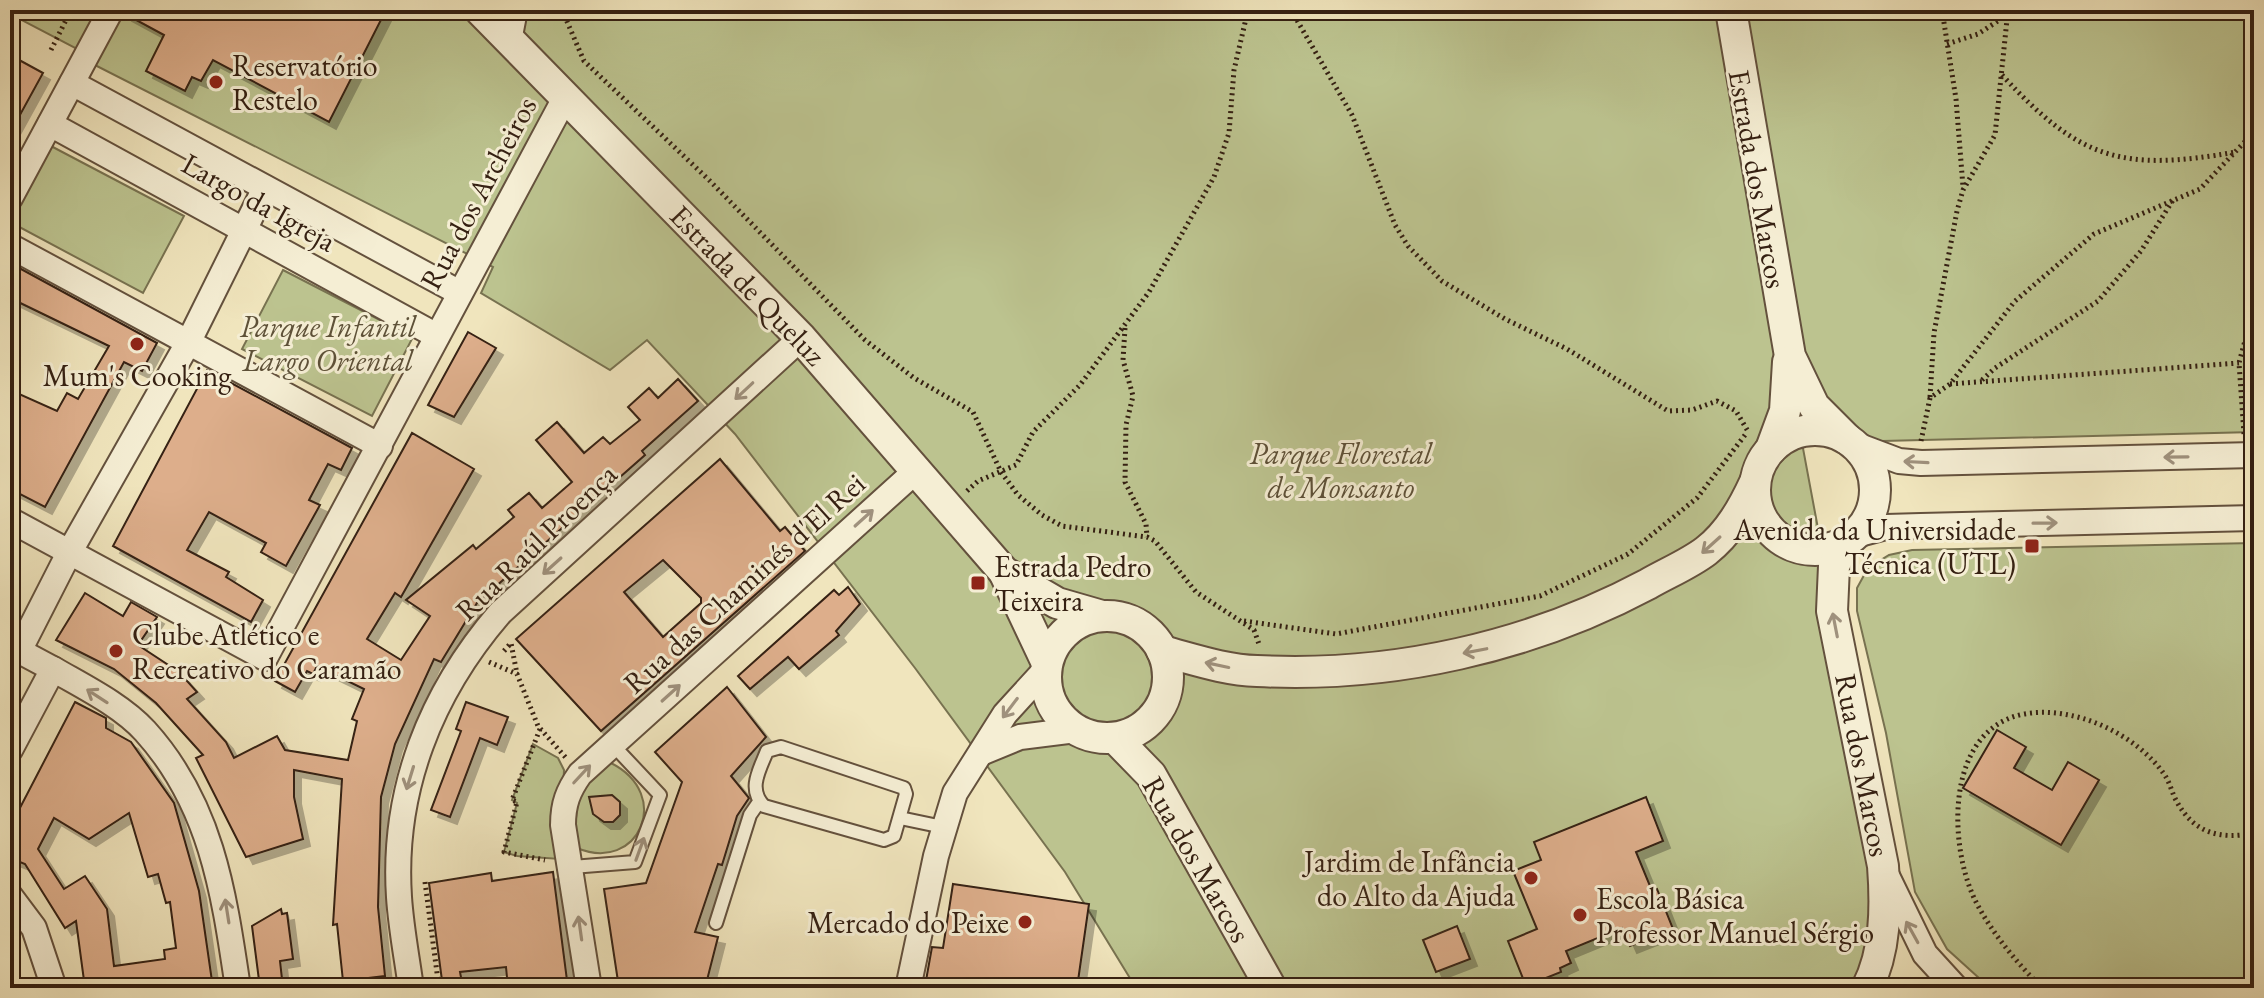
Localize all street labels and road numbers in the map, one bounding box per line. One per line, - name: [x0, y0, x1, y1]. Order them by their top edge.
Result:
- street label: Estrada dos Marcos: [1720, 67, 1796, 291]
- street label: Rua dos Archeiros: [411, 90, 545, 296]
- street label: Largo da Igreja: [175, 144, 343, 260]
- street label: Estrada de Queluz: [661, 196, 835, 374]
- street label: Rua Raúl Proença: [447, 455, 625, 629]
- street label: Rua das Chaminés d'El Rei: [615, 464, 873, 702]
- street label: Rua dos Marcos: [1826, 670, 1900, 860]
- street label: Rua dos Marcos: [1134, 769, 1260, 949]

